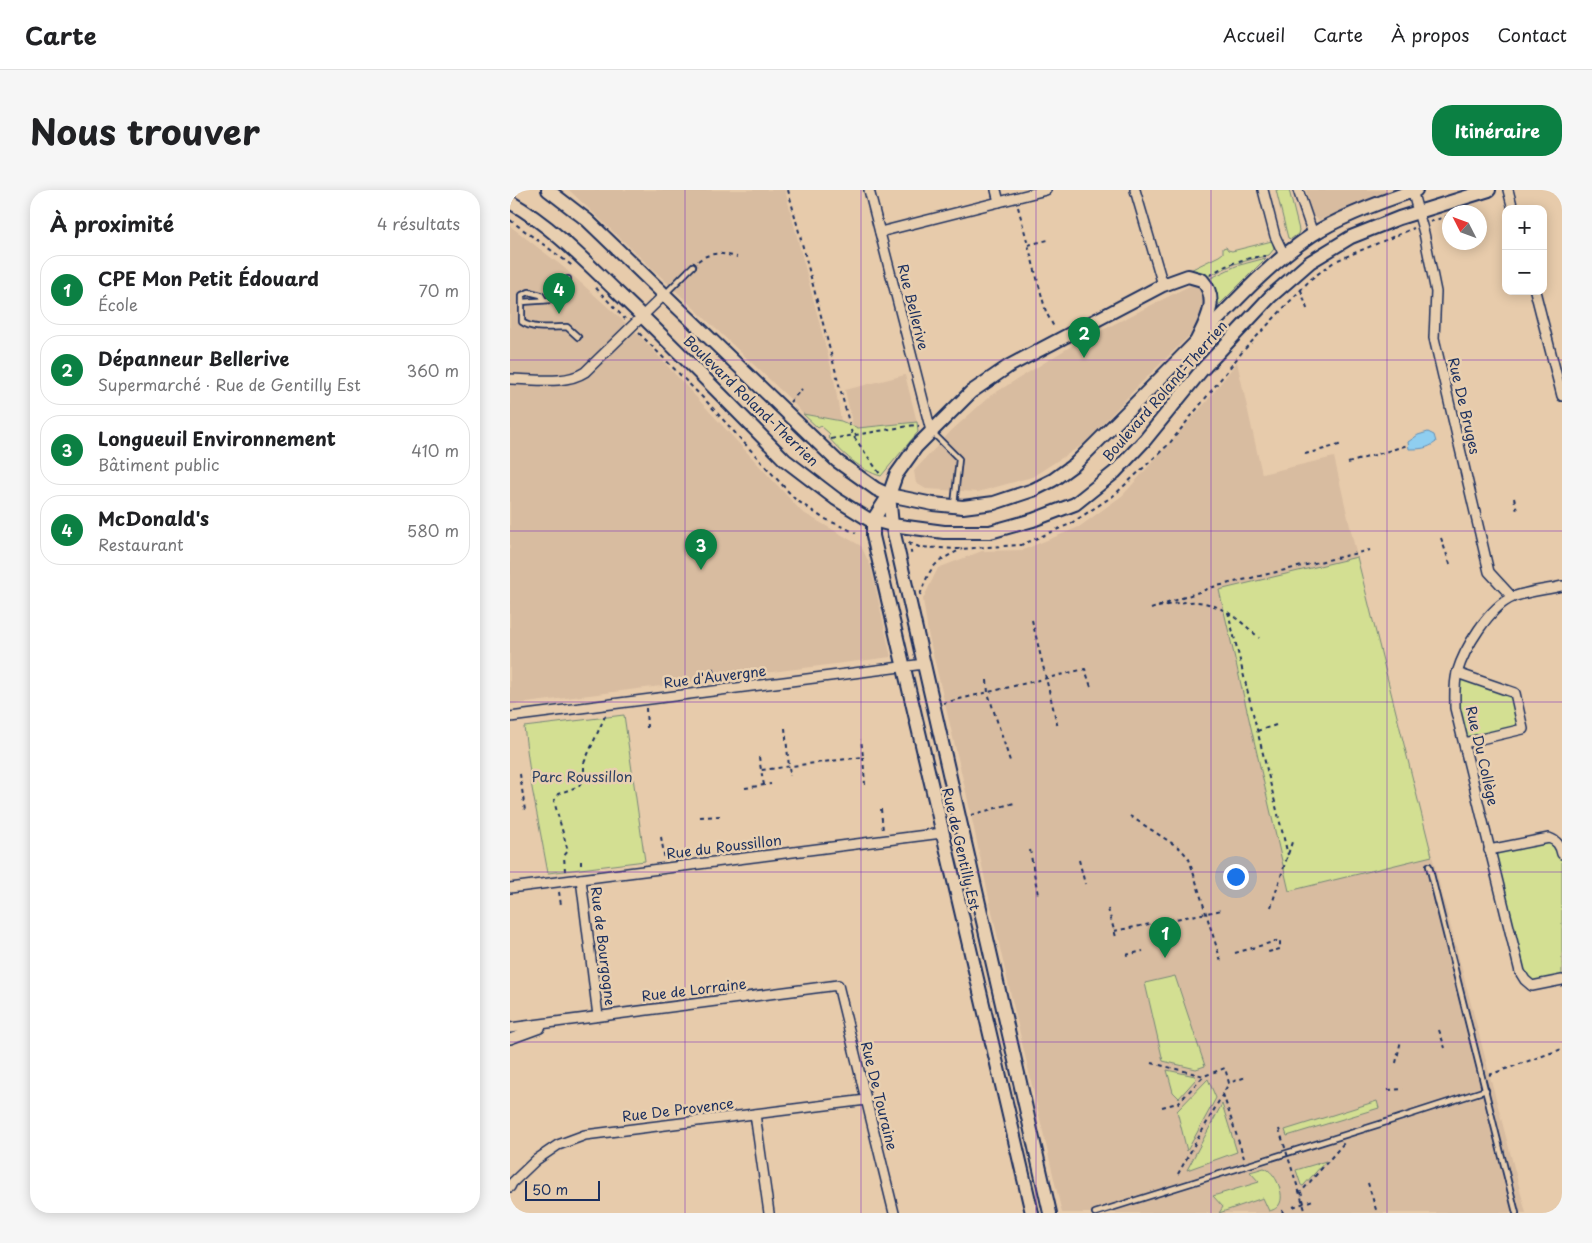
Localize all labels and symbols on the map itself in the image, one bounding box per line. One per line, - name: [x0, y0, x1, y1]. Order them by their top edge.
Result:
- north arrow: [1442, 205, 1487, 250]
- street label: Rue Bellerive: [893, 262, 934, 352]
- pin: 4: [543, 273, 575, 314]
- street label: Boulevard Roland-Therrien: [1097, 316, 1232, 466]
- pin: 2: [1068, 317, 1100, 358]
- street label: Boulevard Roland-Therrien: [679, 330, 824, 471]
- street label: Rue De Bruges: [1443, 355, 1486, 456]
- pin: 3: [685, 529, 717, 570]
- street label: Rue d'Auvergne: [662, 660, 768, 693]
- street label: Rue Du Collège: [1461, 704, 1504, 808]
- park label: Parc Roussillon: [531, 766, 633, 787]
- street label: Rue de Gentilly Est: [937, 785, 986, 913]
- street label: Rue du Roussillon: [665, 829, 783, 864]
- your location: [1223, 864, 1249, 890]
- street label: Rue de Bourgogne: [586, 885, 621, 1007]
- pin: 1: [1149, 917, 1181, 958]
- street label: Rue de Lorraine: [640, 973, 748, 1006]
- street label: Rue De Touraine: [856, 1039, 903, 1153]
- street label: Rue De Provence: [621, 1092, 735, 1127]
- scale bar: [525, 1178, 600, 1201]

